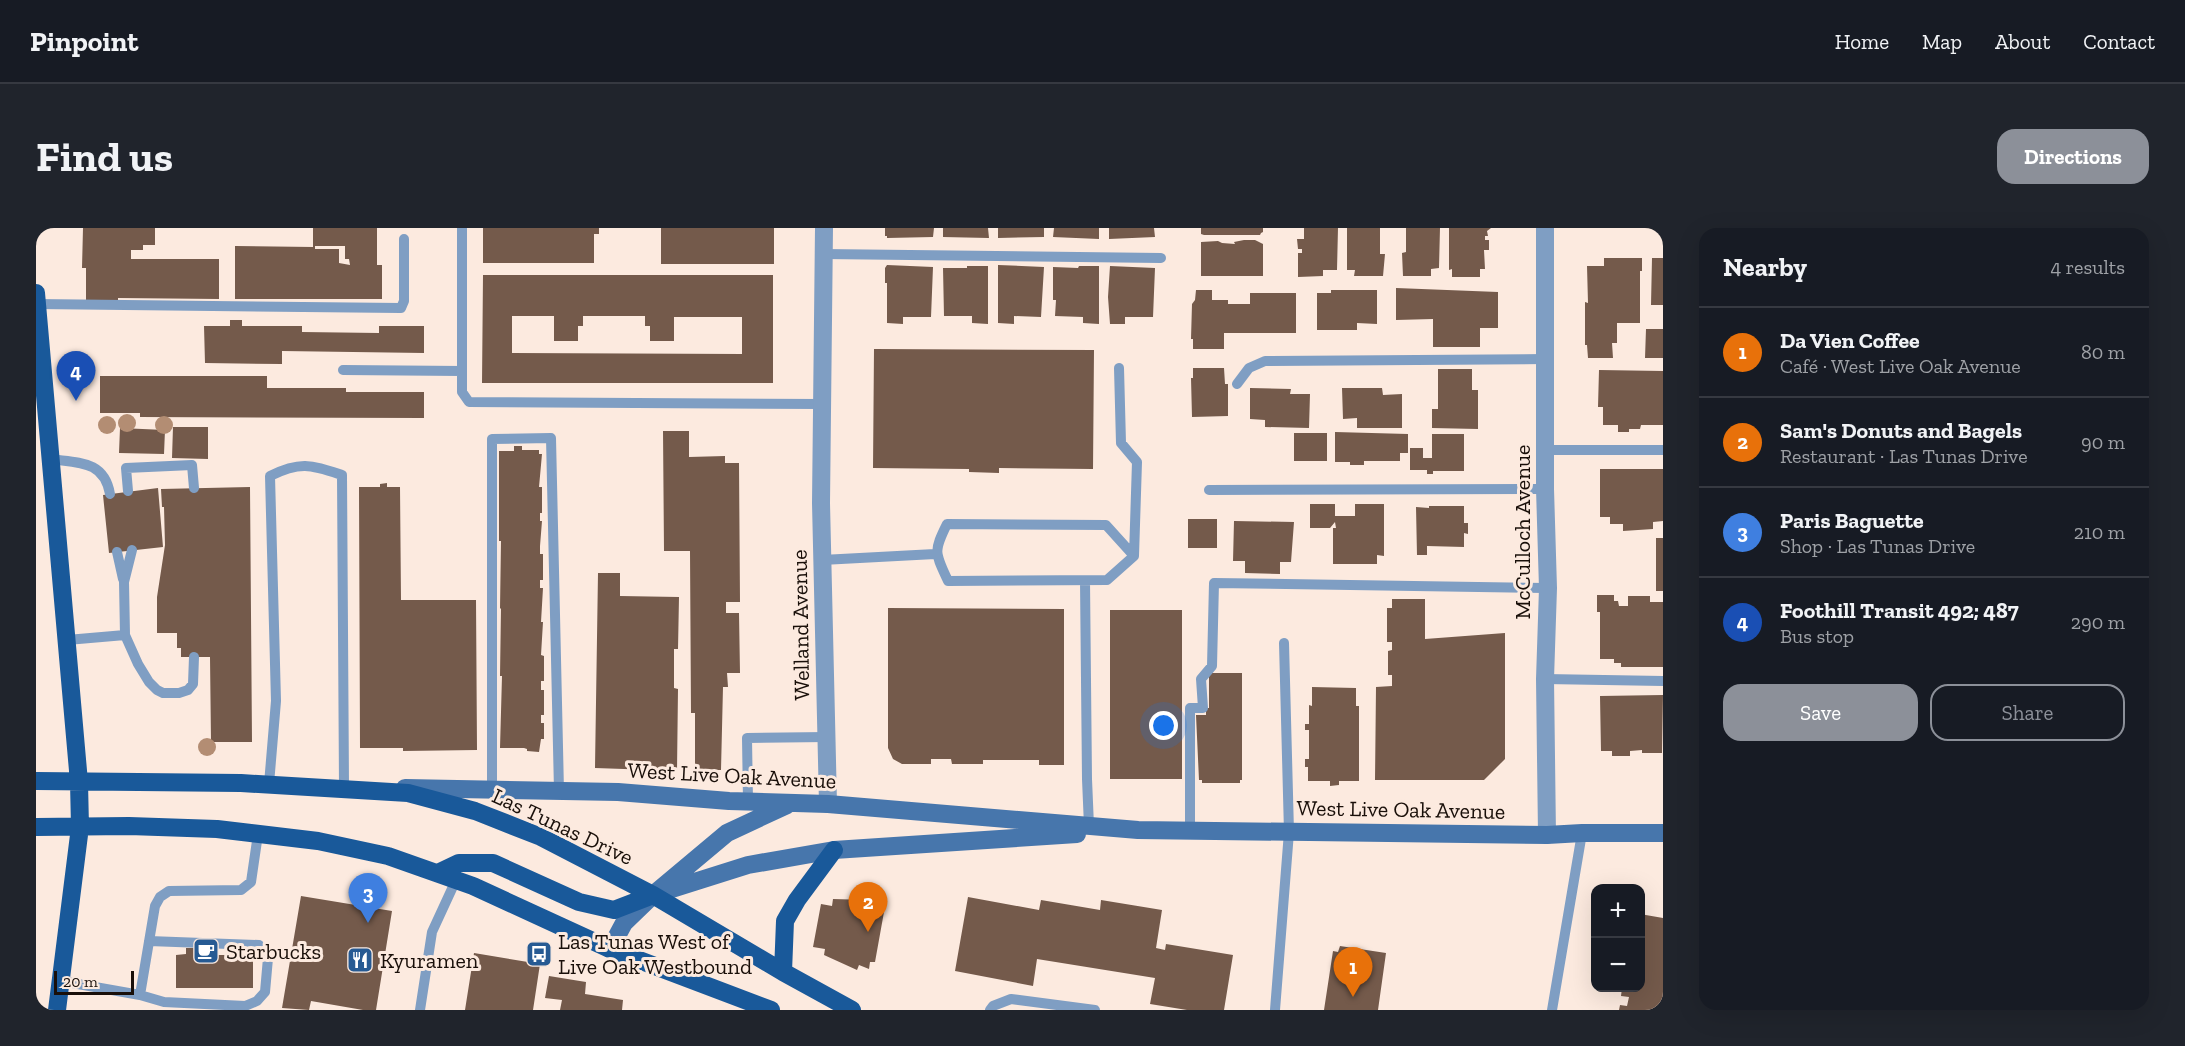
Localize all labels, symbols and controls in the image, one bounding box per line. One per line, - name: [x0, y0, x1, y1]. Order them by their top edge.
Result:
- text: Pinpoint: [30, 25, 138, 58]
- text: Home: [1835, 29, 1889, 54]
- text: Map: [1922, 29, 1962, 54]
- text: About: [1995, 29, 2050, 54]
- text: Contact: [2083, 29, 2155, 54]
- button: Directions: [1997, 129, 2149, 184]
- text: Find us: [36, 131, 173, 182]
- text: Nearby: [1723, 251, 1807, 283]
- text: 4 results: [2050, 255, 2125, 279]
- text: Da Vien Coffee: [1780, 327, 1920, 354]
- text: 1: [1738, 340, 1747, 364]
- text: 80 m: [2081, 340, 2125, 364]
- pin: 4: [56, 352, 96, 401]
- text: Café · West Live Oak Avenue: [1780, 354, 2021, 378]
- text: Sam's Donuts and Bagels: [1780, 417, 2022, 444]
- text: 2: [1737, 430, 1748, 454]
- text: 90 m: [2081, 430, 2125, 454]
- text: Restaurant · Las Tunas Drive: [1780, 444, 2028, 468]
- street label: McCulloch Avenue: [1509, 445, 1536, 619]
- text: Paris Baguette: [1780, 507, 1924, 534]
- text: 3: [1737, 520, 1748, 544]
- text: 210 m: [2074, 520, 2125, 544]
- text: Shop · Las Tunas Drive: [1780, 534, 1975, 558]
- street label: Welland Avenue: [786, 549, 815, 701]
- text: Foothill Transit 492; 487: [1780, 597, 2019, 624]
- text: 4: [1737, 610, 1748, 634]
- text: 290 m: [2071, 610, 2125, 634]
- text: Bus stop: [1780, 624, 1854, 648]
- button: Save: [1723, 684, 1918, 741]
- button: Share: [1930, 684, 2125, 741]
- your location: [1149, 711, 1178, 740]
- street label: West Live Oak Avenue: [627, 757, 837, 794]
- street label: Las Tunas Drive: [488, 782, 638, 871]
- street label: West Live Oak Avenue: [1296, 794, 1506, 825]
- pin: 3: [348, 874, 388, 923]
- pin: 2: [848, 882, 888, 932]
- map controls: [1591, 884, 1645, 992]
- button: +: [1591, 884, 1645, 938]
- place label: Las Tunas West of Live Oak Westbound: [558, 928, 752, 980]
- cafe icon: Starbucks: [191, 936, 221, 966]
- place label: Starbucks: [226, 938, 321, 965]
- button: −: [1591, 938, 1645, 992]
- bus stop icon: Las Tunas West of Live Oak Westbound: [524, 939, 554, 969]
- restaurant icon: Kyuramen: [345, 945, 375, 975]
- place label: Kyuramen: [380, 947, 479, 974]
- pin: 1: [1334, 948, 1372, 997]
- scale bar: [54, 968, 134, 996]
- text: 20 m: [63, 972, 98, 991]

